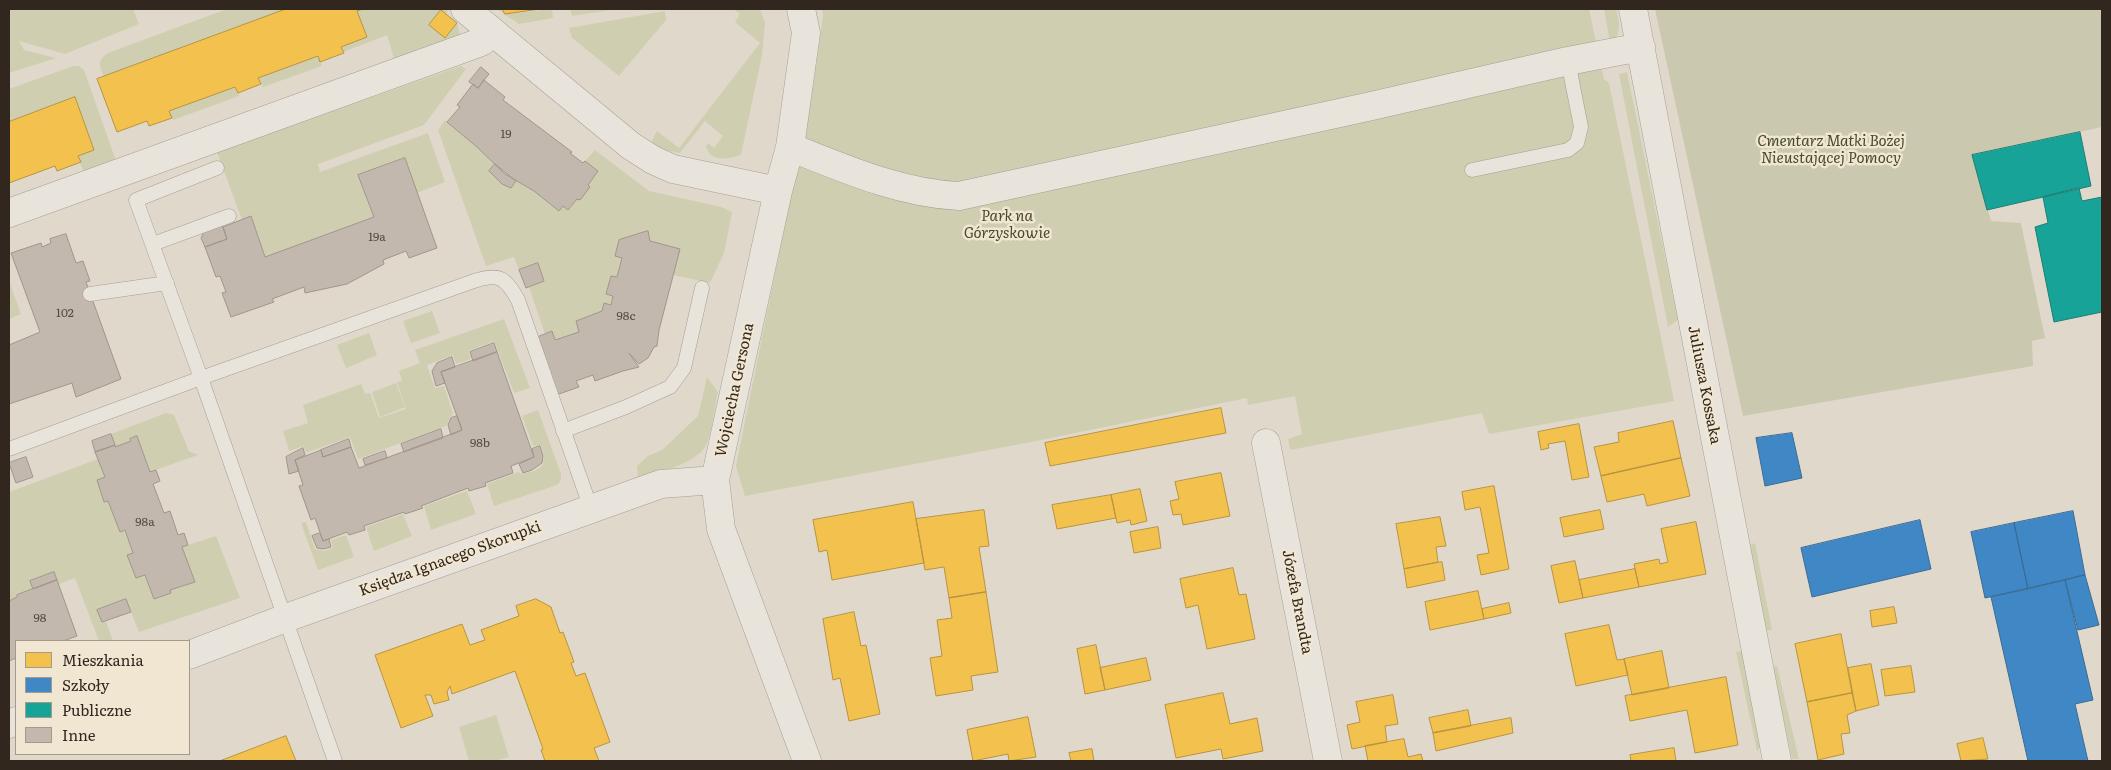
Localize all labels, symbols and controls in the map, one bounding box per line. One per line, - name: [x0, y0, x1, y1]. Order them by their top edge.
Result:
- house number: 19: [500, 127, 512, 141]
- park label: Cmentarz Matki Bożej Nieustającej Pomocy: [1757, 133, 1905, 168]
- park label: Park na Górzyskowie: [964, 208, 1050, 243]
- house number: 19a: [368, 230, 386, 244]
- house number: 102: [56, 306, 74, 320]
- house number: 98c: [617, 309, 635, 323]
- street label: Wojciecha Gersona: [712, 321, 758, 459]
- street label: Juliusza Kossaka: [1684, 324, 1724, 446]
- house number: 98b: [470, 436, 490, 450]
- house number: 98a: [135, 515, 155, 529]
- street label: Księdza Ignacego Skorupki: [357, 518, 543, 600]
- street label: Józefa Brandta: [1278, 548, 1316, 656]
- house number: 98: [34, 611, 46, 625]
- legend: [15, 640, 190, 755]
- text: Mieszkania: [62, 648, 144, 671]
- text: Szkoły: [62, 673, 109, 696]
- text: Publiczne: [62, 698, 132, 721]
- text: Inne: [62, 723, 96, 746]

